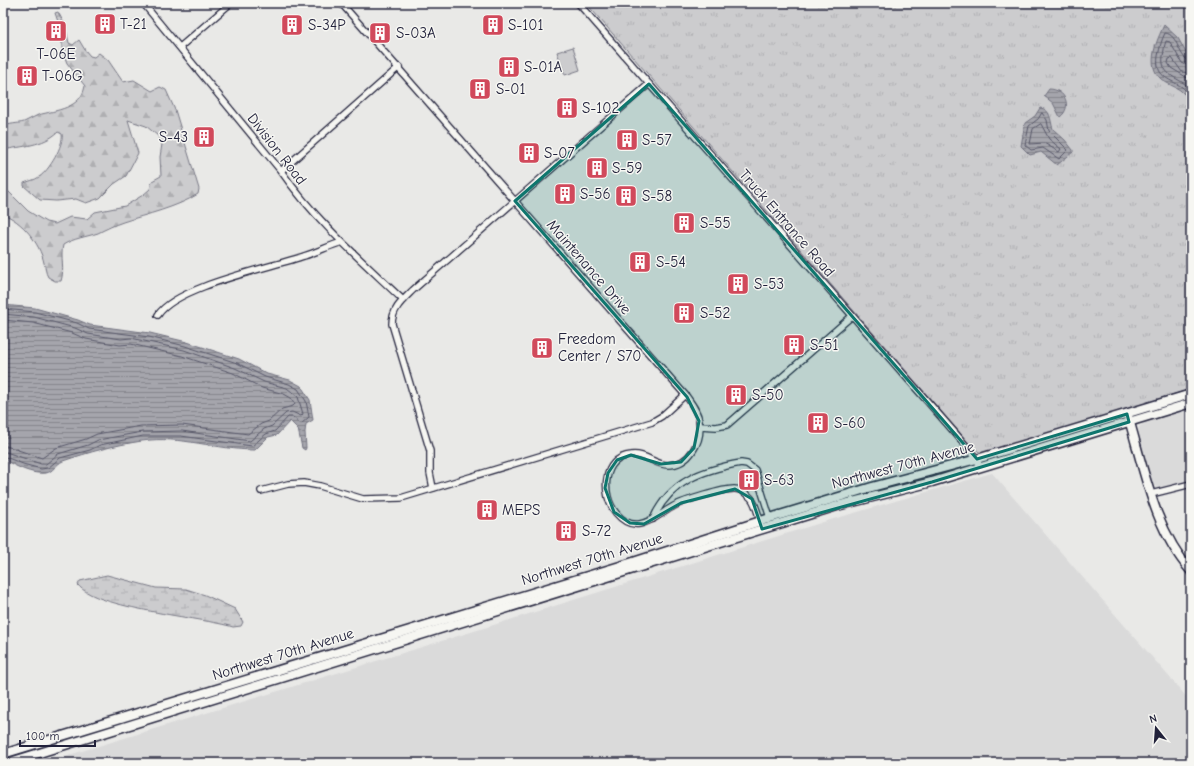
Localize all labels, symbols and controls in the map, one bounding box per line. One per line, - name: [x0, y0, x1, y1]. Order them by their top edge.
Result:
- building icon: T-21: [92, 11, 118, 37]
- building icon: S-34P: [279, 12, 305, 38]
- building icon: S-101: [480, 12, 506, 38]
- place label: T-21: [120, 15, 147, 33]
- place label: S-34P: [308, 16, 346, 34]
- place label: S-101: [508, 16, 543, 34]
- building icon: T-06E: [43, 18, 69, 44]
- building icon: S-03A: [367, 20, 393, 46]
- place label: S-03A: [396, 24, 436, 42]
- place label: T-06E: [36, 45, 76, 63]
- building icon: S-01A: [496, 54, 522, 80]
- place label: S-01A: [524, 58, 562, 76]
- building icon: T-06G: [14, 63, 40, 89]
- place label: T-06G: [42, 67, 83, 85]
- building icon: S-01: [467, 76, 493, 102]
- place label: S-01: [496, 80, 525, 98]
- building icon: S-102: [554, 95, 580, 121]
- place label: S-102: [582, 99, 619, 117]
- street label: Division Road: [243, 110, 311, 188]
- building icon: S-43: [191, 124, 217, 150]
- building icon: S-57: [614, 127, 640, 153]
- place label: S-43: [159, 128, 188, 146]
- place label: S-57: [642, 131, 672, 149]
- building icon: S-07: [516, 140, 542, 166]
- place label: S-07: [544, 144, 575, 162]
- building icon: S-59: [584, 155, 610, 181]
- place label: S-59: [612, 159, 642, 177]
- street label: Truck Entrance Road: [735, 166, 839, 280]
- building icon: S-56: [552, 181, 578, 207]
- building icon: S-58: [613, 183, 639, 209]
- place label: S-56: [580, 185, 611, 203]
- place label: S-58: [642, 187, 672, 205]
- building icon: S-55: [671, 210, 697, 236]
- place label: S-55: [700, 214, 731, 232]
- street label: Maintenance Drive: [543, 216, 635, 318]
- building icon: S-54: [627, 249, 653, 275]
- place label: S-54: [656, 253, 686, 271]
- building icon: S-53: [725, 271, 751, 297]
- place label: S-53: [754, 275, 784, 293]
- building icon: S-52: [671, 300, 697, 326]
- place label: S-52: [700, 304, 730, 322]
- place label: Freedom Center / S70: [558, 330, 641, 365]
- building icon: S-51: [781, 332, 807, 358]
- building icon: Freedom Center / S70: [529, 335, 555, 361]
- place label: S-51: [810, 336, 838, 354]
- building icon: S-50: [723, 382, 749, 408]
- place label: S-50: [752, 386, 784, 404]
- building icon: S-60: [805, 410, 831, 436]
- place label: S-60: [834, 414, 866, 432]
- street label: Northwest 70th Avenue: [830, 437, 977, 493]
- building icon: S-63: [736, 467, 762, 493]
- place label: S-63: [764, 471, 794, 489]
- building icon: MEPS: [474, 497, 500, 523]
- place label: MEPS: [502, 501, 540, 519]
- building icon: S-72: [553, 518, 579, 544]
- place label: S-72: [582, 522, 611, 540]
- street label: Northwest 70th Avenue: [519, 529, 665, 589]
- street label: Northwest 70th Avenue: [210, 624, 356, 684]
- north arrow: [1136, 708, 1176, 748]
- text: N: [1148, 712, 1159, 726]
- scale bar: [20, 722, 95, 748]
- text: 100 m: [26, 729, 59, 743]

